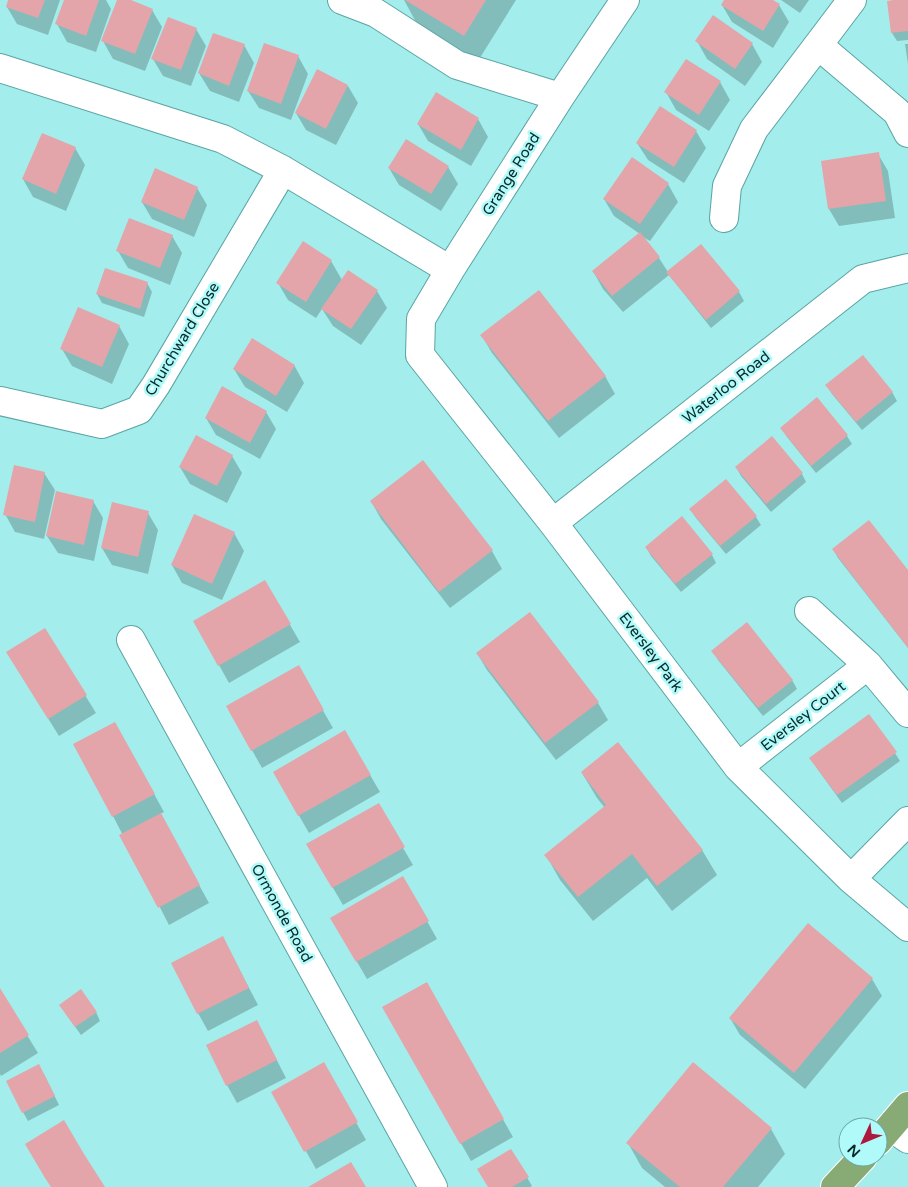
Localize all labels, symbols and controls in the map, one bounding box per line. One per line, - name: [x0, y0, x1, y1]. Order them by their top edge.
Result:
- street label: Grange Road: [478, 129, 544, 219]
- street label: Churchward Close: [141, 279, 223, 399]
- street label: Waterloo Road: [679, 347, 773, 427]
- street label: Eversley Park: [615, 609, 687, 695]
- street label: Eversley Court: [757, 677, 849, 755]
- street label: Ormonde Road: [248, 861, 316, 965]
- north arrow: [838, 1117, 888, 1167]
- text: N: [844, 1141, 864, 1161]

